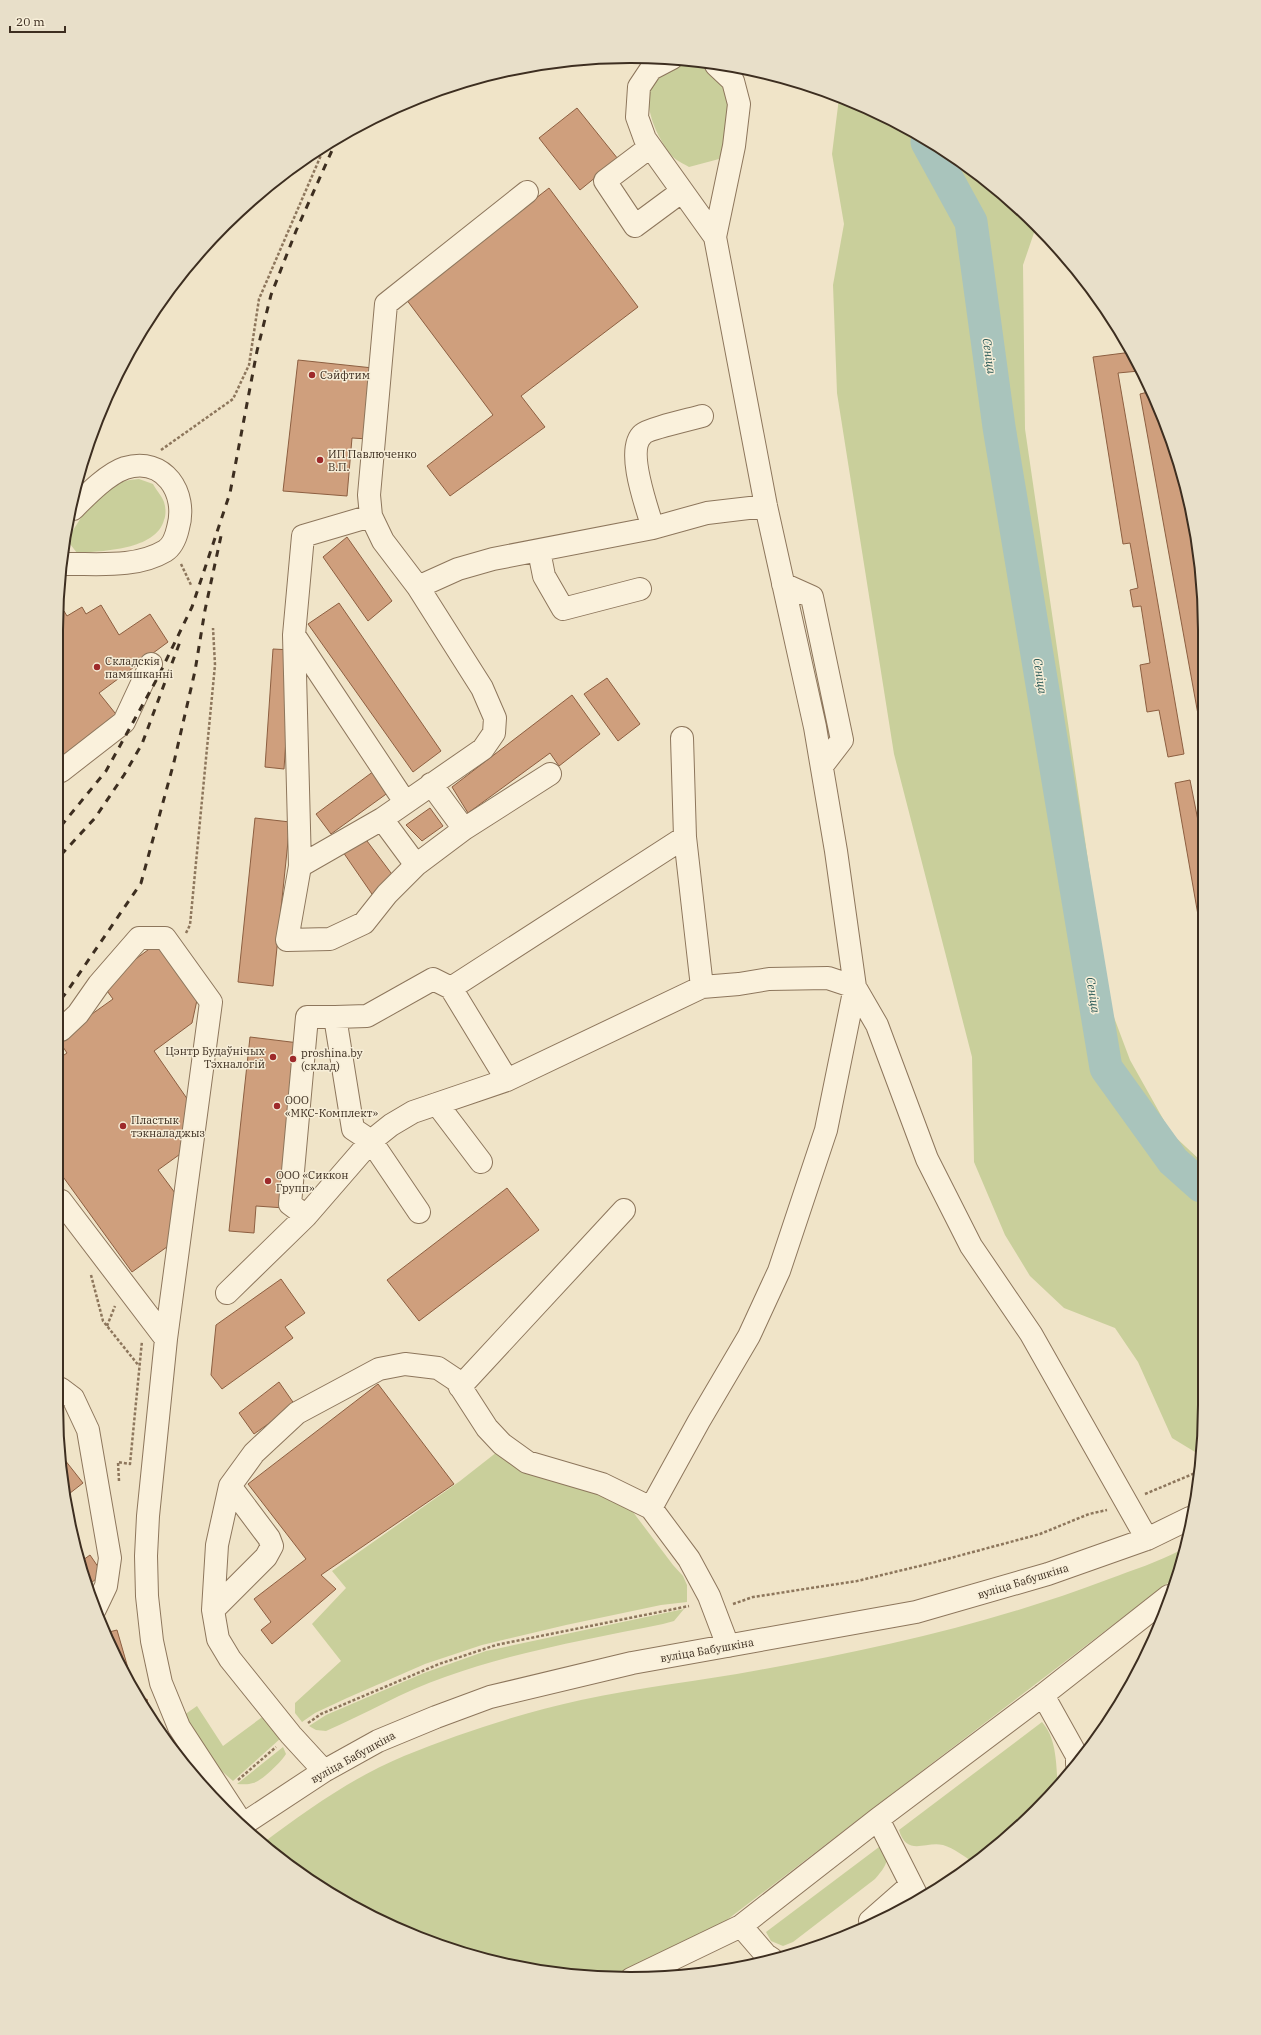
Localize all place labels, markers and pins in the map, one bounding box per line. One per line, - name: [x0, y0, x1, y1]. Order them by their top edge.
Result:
- place label: Сэйфтим: [320, 368, 370, 382]
- marker: Сэйфтим: [307, 370, 317, 380]
- place label: ИП Павлюченко В.П.: [328, 447, 417, 474]
- marker: ИП Павлюченко В.П.: [315, 455, 325, 465]
- place label: Складскія памяшканні: [105, 654, 173, 681]
- marker: Складскія памяшканні: [92, 662, 102, 672]
- place label: Цэнтр Будаўнічых Тэхналогій: [165, 1044, 265, 1071]
- place label: рroshina.by (склад): [301, 1046, 363, 1073]
- marker: Цэнтр Будаўнічых Тэхналогій: [268, 1052, 278, 1062]
- marker: рroshina.by (склад): [288, 1054, 298, 1064]
- place label: ООО «МКС-Комплект»: [285, 1093, 378, 1120]
- marker: ООО «МКС-Комплект»: [272, 1101, 282, 1111]
- place label: Пластык тэкналаджыз: [131, 1113, 205, 1140]
- marker: Пластык тэкналаджыз: [118, 1121, 128, 1131]
- place label: ООО «Сиккон Групп»: [276, 1168, 349, 1195]
- marker: ООО «Сиккон Групп»: [263, 1176, 273, 1186]

